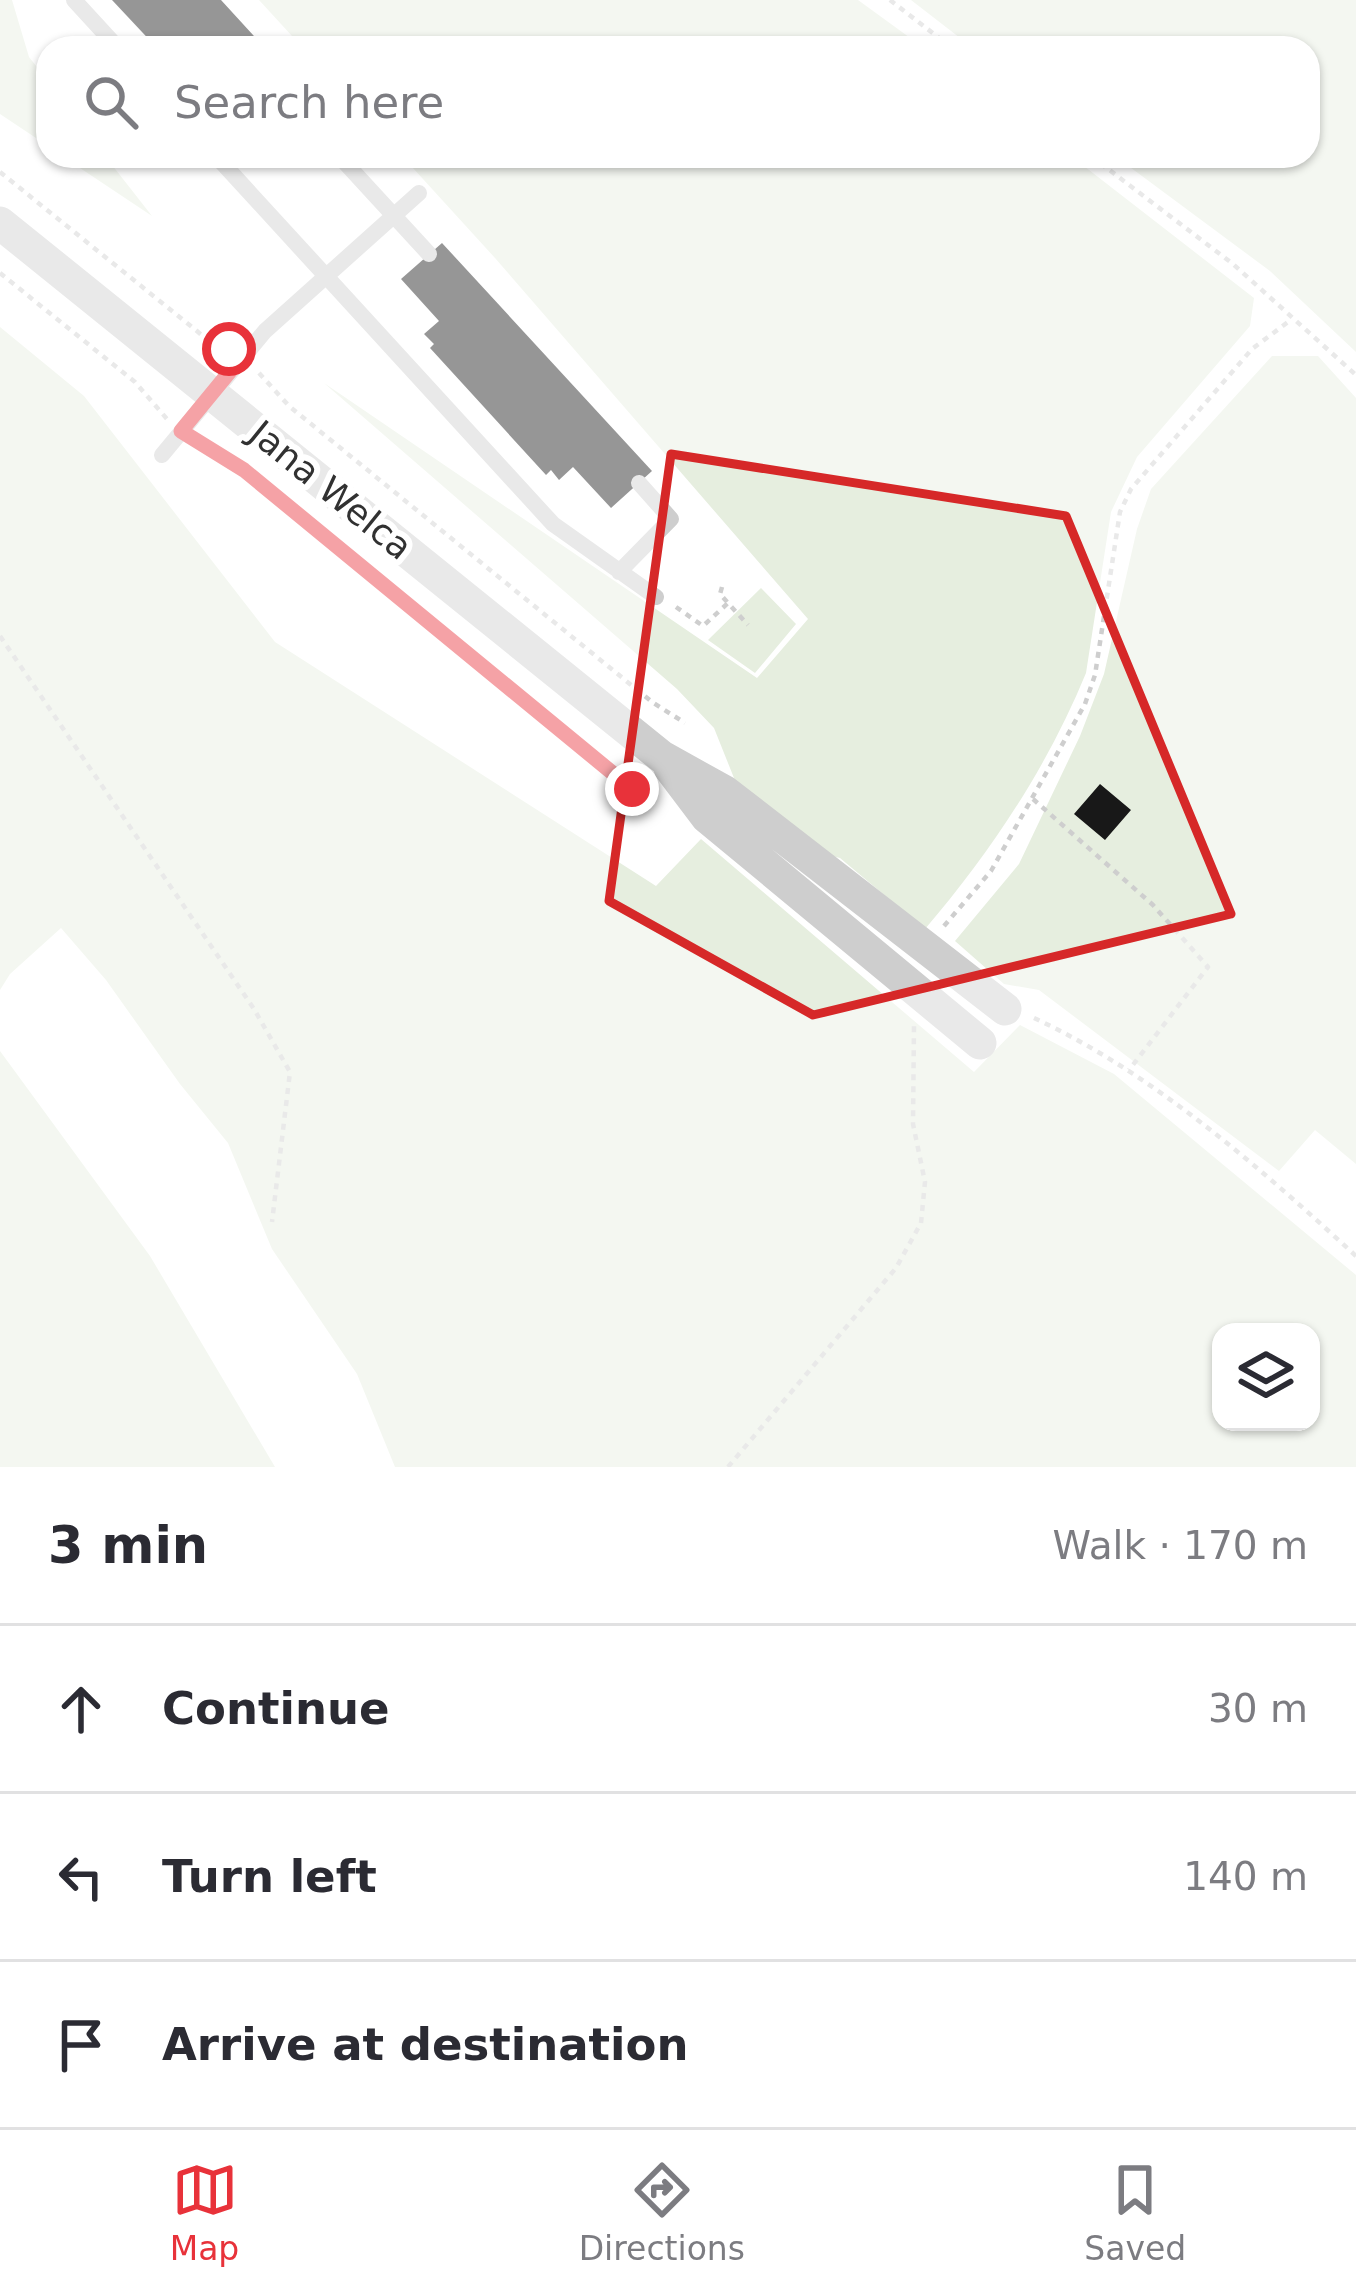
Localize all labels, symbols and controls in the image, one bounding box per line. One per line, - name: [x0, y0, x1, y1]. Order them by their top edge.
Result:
- search box: [36, 36, 1320, 168]
- icon: search: [78, 69, 144, 135]
- text: Search here: [174, 76, 444, 129]
- route start: [202, 322, 256, 376]
- street label: Jana Welca: [240, 411, 420, 568]
- route end: [605, 762, 659, 816]
- map controls: [1212, 1323, 1320, 1431]
- button: layers: [1212, 1323, 1320, 1431]
- text: 3 min: [48, 1516, 208, 1575]
- text: Walk · 170 m: [1053, 1523, 1308, 1568]
- icon: ahead: [48, 1676, 114, 1742]
- text: Continue: [162, 1682, 390, 1735]
- text: 30 m: [1208, 1686, 1308, 1731]
- icon: left: [48, 1844, 114, 1910]
- text: Turn left: [162, 1850, 377, 1903]
- text: 140 m: [1183, 1854, 1308, 1899]
- icon: arrive: [48, 2012, 114, 2078]
- text: Arrive at destination: [162, 2018, 688, 2071]
- tab: Map: [170, 2157, 239, 2268]
- tab: Directions: [579, 2157, 745, 2268]
- tab: Saved: [1084, 2157, 1186, 2268]

